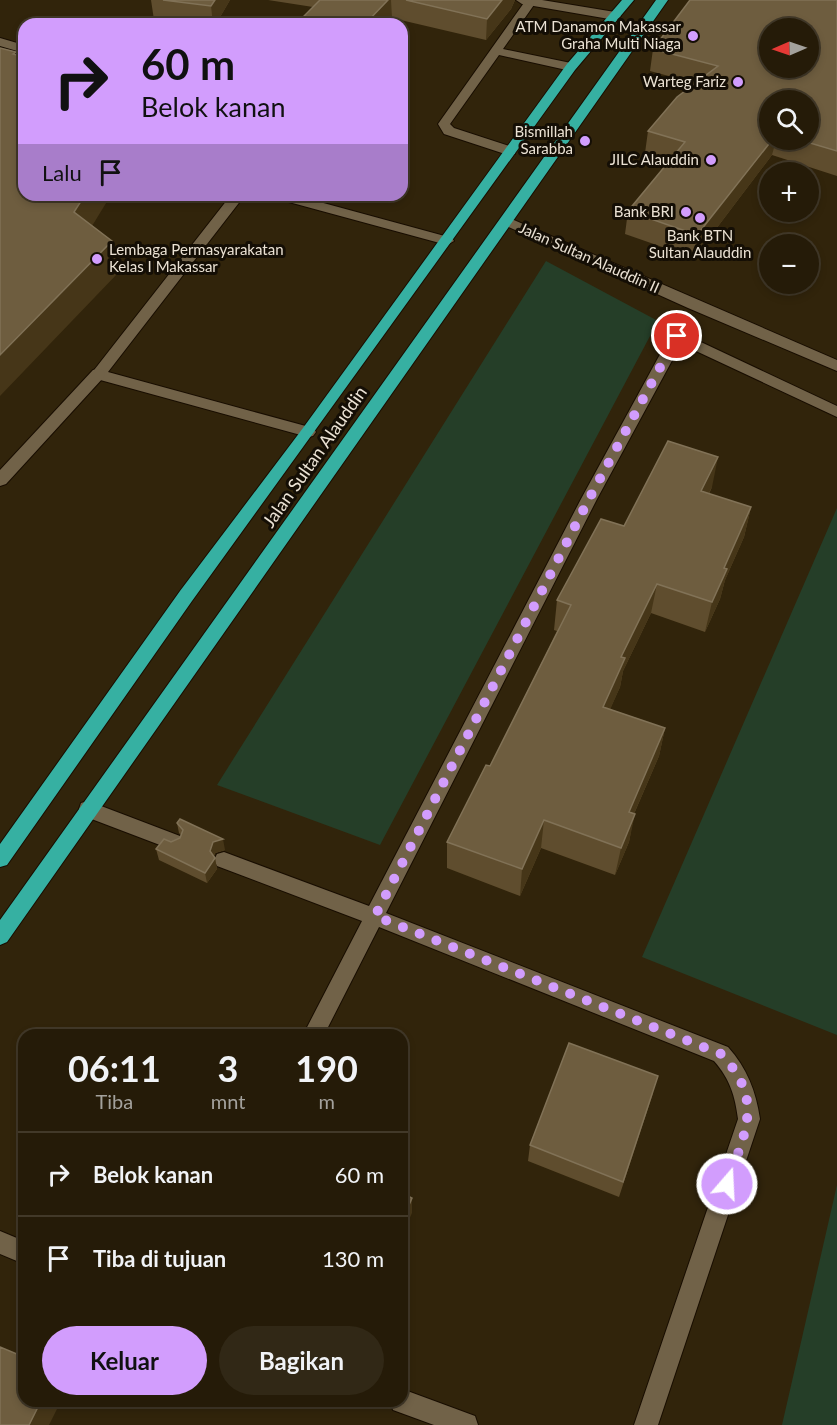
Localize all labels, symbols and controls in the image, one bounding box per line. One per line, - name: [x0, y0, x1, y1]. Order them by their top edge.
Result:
- place label: ATM Danamon Makassar Graha Multi Niaga: [516, 17, 682, 52]
- north arrow: [759, 18, 819, 78]
- map controls: [759, 18, 819, 294]
- marker: ATM Danamon Makassar Graha Multi Niaga: [686, 29, 700, 43]
- text: 60 m: [141, 39, 235, 89]
- icon: right: [42, 42, 120, 120]
- place label: Warteg Fariz: [643, 72, 726, 90]
- marker: Warteg Fariz: [731, 75, 745, 89]
- text: Belok kanan: [141, 90, 286, 123]
- button: search: [759, 90, 819, 150]
- place label: Bismillah Sarabba: [515, 122, 573, 157]
- marker: Bismillah Sarabba: [578, 134, 592, 148]
- place label: JILC Alauddin: [610, 150, 699, 168]
- marker: JILC Alauddin: [704, 153, 718, 167]
- icon: arrive: [94, 156, 127, 189]
- text: Lalu: [42, 159, 82, 186]
- button: +: [759, 162, 819, 222]
- place label: Bank BRI: [614, 202, 674, 220]
- marker: Bank BRI: [679, 205, 693, 219]
- marker: Bank BTN Sultan Alauddin: [693, 211, 707, 225]
- street label: Jalan Sultan Alauddin II: [516, 218, 662, 296]
- place label: Bank BTN Sultan Alauddin: [649, 226, 751, 261]
- button: −: [759, 234, 819, 294]
- place label: Lembaga Permasyarakatan Kelas I Makassar: [109, 240, 284, 275]
- marker: Lembaga Permasyarakatan Kelas I Makassar: [90, 252, 104, 266]
- pin: [651, 310, 702, 361]
- icon: arrive: [660, 319, 693, 352]
- street label: Jalan Sultan Alauddin: [257, 382, 371, 531]
- text: 06:11: [68, 1046, 161, 1090]
- text: 3: [218, 1046, 239, 1090]
- text: 190: [295, 1046, 358, 1090]
- text: Tiba: [96, 1089, 133, 1113]
- text: mnt: [211, 1089, 245, 1113]
- text: m: [318, 1089, 335, 1113]
- position arrow: [695, 1152, 759, 1216]
- icon: right: [42, 1158, 75, 1191]
- text: Belok kanan: [93, 1161, 213, 1188]
- text: 60 m: [335, 1161, 384, 1188]
- icon: arrive: [42, 1242, 75, 1275]
- text: Tiba di tujuan: [93, 1245, 226, 1272]
- text: 130 m: [322, 1245, 384, 1272]
- button: Keluar: [42, 1326, 207, 1395]
- button: Bagikan: [219, 1326, 384, 1395]

